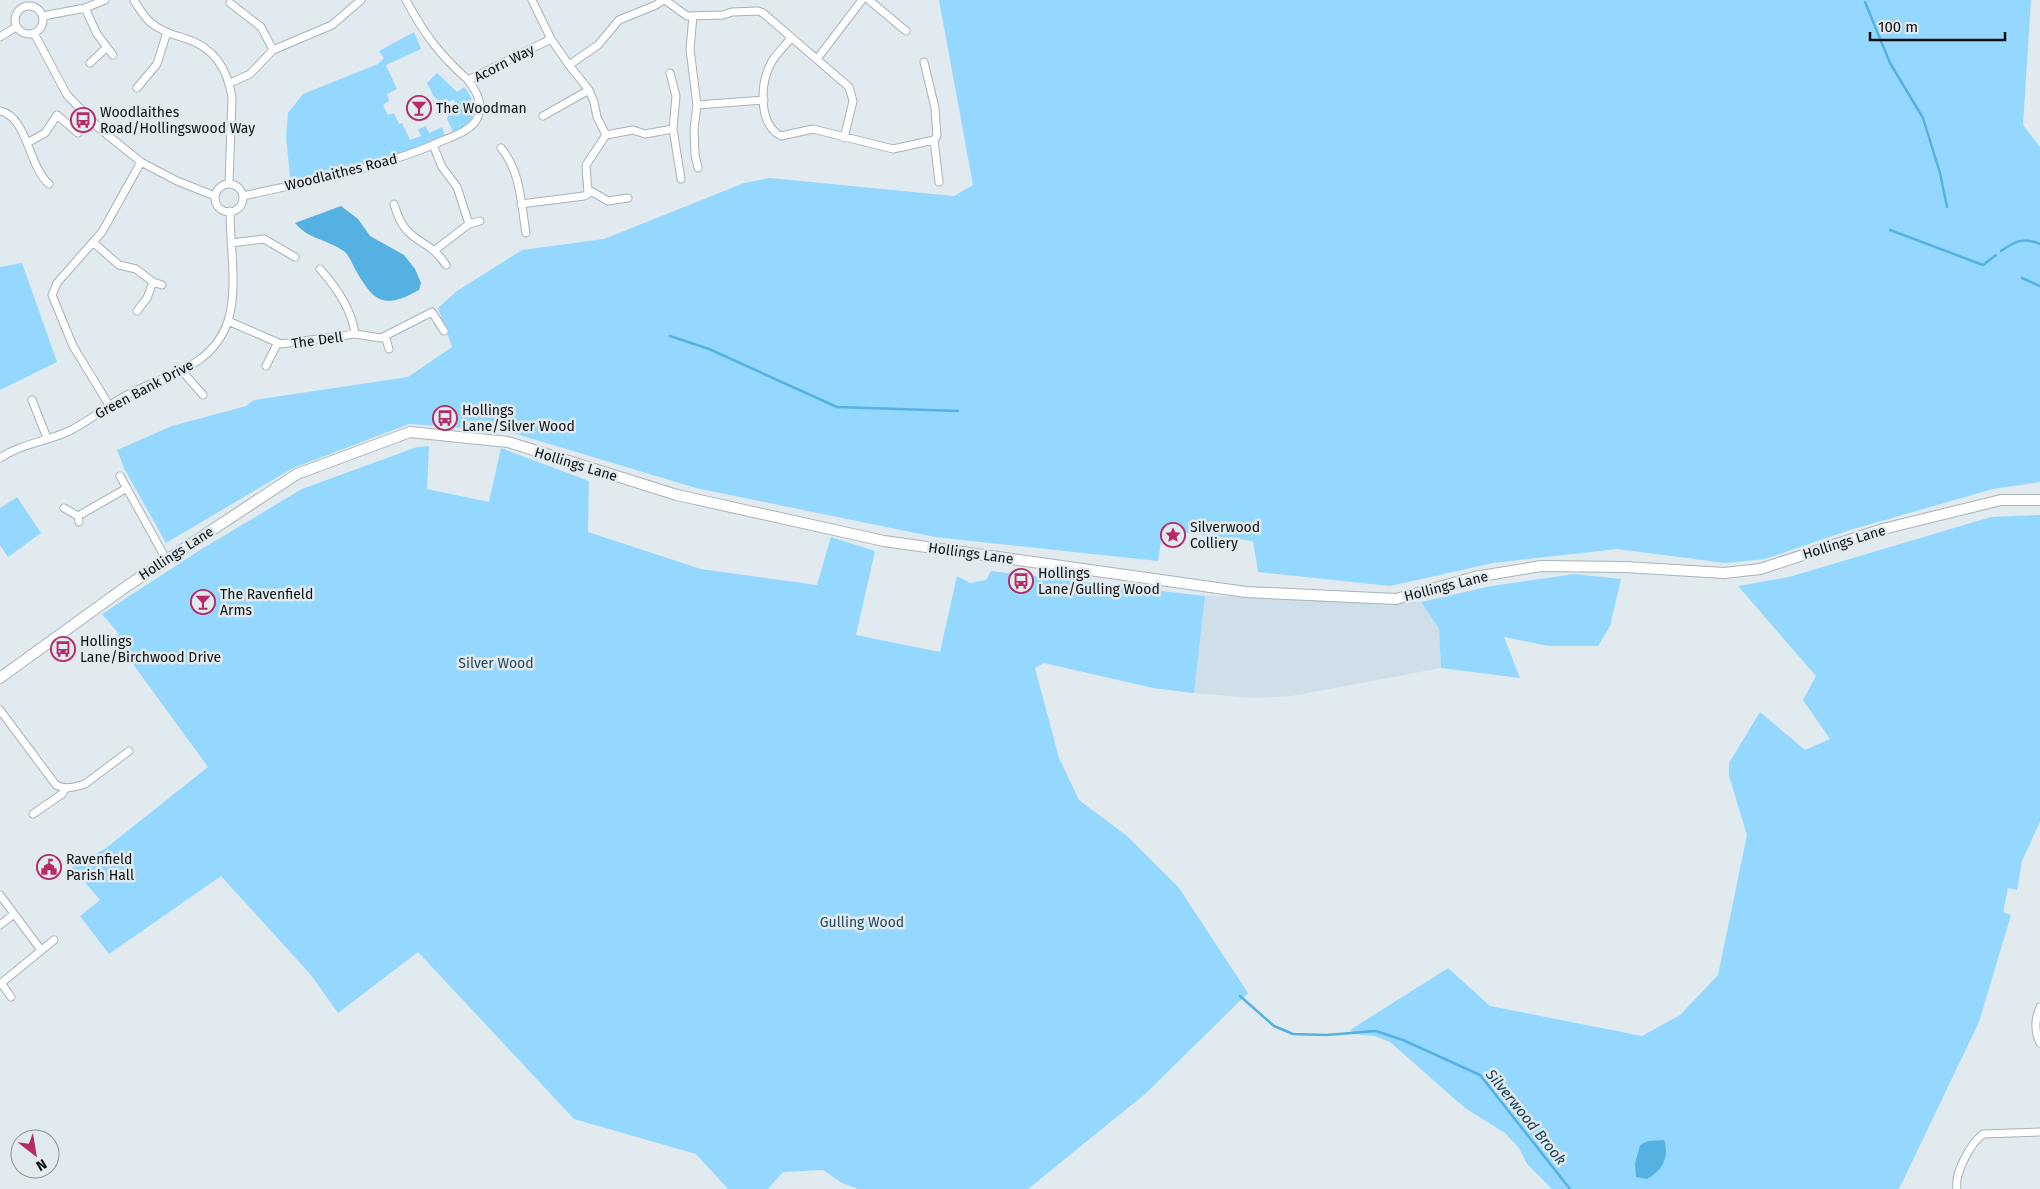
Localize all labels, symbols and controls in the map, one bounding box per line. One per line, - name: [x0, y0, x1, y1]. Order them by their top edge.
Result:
- scale bar: [1870, 10, 2005, 42]
- text: 100 m: [1878, 18, 1918, 36]
- street label: Acorn Way: [471, 41, 537, 86]
- bar icon: The Woodman: [406, 95, 432, 121]
- place label: The Woodman: [436, 100, 527, 117]
- place label: Woodlaithes Road/Hollingswood Way: [100, 104, 255, 137]
- bus stop icon: Woodlaithes Road/Hollingswood Way: [70, 107, 96, 133]
- street label: Woodlaithes Road: [283, 150, 399, 195]
- street label: The Dell: [290, 328, 344, 353]
- street label: Green Bank Drive: [92, 356, 196, 423]
- place label: Hollings Lane/Silver Wood: [462, 402, 575, 435]
- bus stop icon: Hollings Lane/Silver Wood: [432, 405, 458, 431]
- street label: Hollings Lane: [532, 444, 619, 485]
- place label: Silverwood Colliery: [1190, 519, 1260, 552]
- place icon: Silverwood Colliery: [1160, 522, 1186, 548]
- street label: Hollings Lane: [1801, 522, 1888, 563]
- street label: Hollings Lane: [136, 523, 217, 584]
- street label: Hollings Lane: [927, 539, 1015, 568]
- place label: Hollings Lane/Gulling Wood: [1038, 565, 1160, 598]
- bus stop icon: Hollings Lane/Gulling Wood: [1008, 568, 1034, 594]
- street label: Hollings Lane: [1402, 568, 1490, 605]
- place label: The Ravenfield Arms: [220, 586, 313, 619]
- bar icon: The Ravenfield Arms: [190, 589, 216, 615]
- place label: Hollings Lane/Birchwood Drive: [80, 633, 221, 666]
- bus stop icon: Hollings Lane/Birchwood Drive: [50, 636, 76, 662]
- park label: Silver Wood: [458, 655, 534, 672]
- place label: Ravenfield Parish Hall: [66, 851, 134, 884]
- public building icon: Ravenfield Parish Hall: [36, 854, 62, 880]
- park label: Gulling Wood: [820, 914, 904, 931]
- water label: Silverwood Brook: [1481, 1065, 1570, 1168]
- north arrow: [10, 1129, 60, 1179]
- text: N: [33, 1155, 50, 1174]

